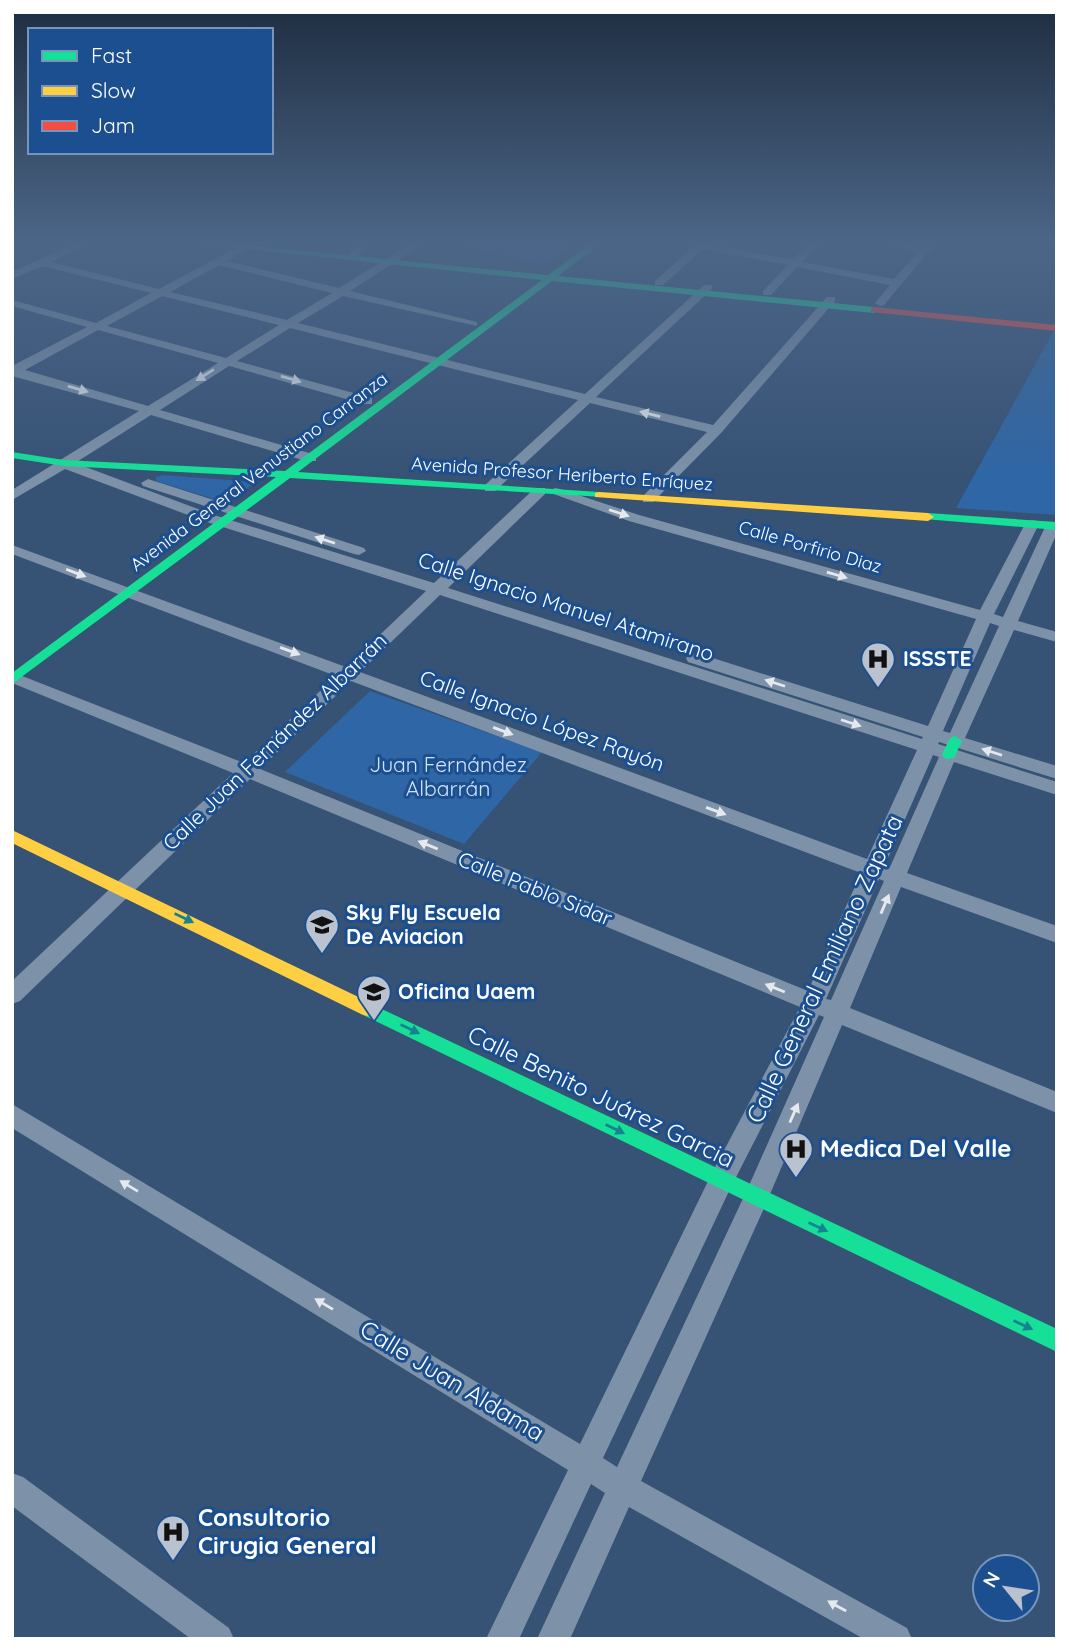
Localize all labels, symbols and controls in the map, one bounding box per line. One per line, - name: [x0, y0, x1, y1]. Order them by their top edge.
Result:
- legend: [28, 28, 273, 154]
- text: Fast: [91, 42, 132, 68]
- text: Slow: [91, 77, 136, 103]
- text: Jam: [91, 112, 135, 138]
- street label: Avenida General Venustiano Carranza: [125, 367, 392, 576]
- one-way arrow: [195, 369, 215, 382]
- one-way arrow: [281, 374, 302, 384]
- one-way arrow: [67, 384, 89, 395]
- one-way arrow: [638, 408, 660, 419]
- street label: Avenida Profesor Heriberto Enríquez: [411, 451, 714, 496]
- one-way arrow: [608, 508, 629, 518]
- street label: Calle Porfirio Diaz: [736, 515, 884, 578]
- one-way arrow: [314, 534, 335, 544]
- street label: Calle Ignacio Manuel Atamirano: [415, 546, 717, 666]
- one-way arrow: [66, 567, 87, 578]
- one-way arrow: [827, 570, 849, 581]
- street label: Calle Juan Fernández Albarrán: [157, 627, 392, 855]
- hospital icon: ISSSTE: [859, 640, 897, 689]
- place label: ISSSTE: [903, 645, 972, 671]
- one-way arrow: [279, 646, 300, 657]
- street label: Calle Ignacio López Rayón: [416, 664, 668, 776]
- one-way arrow: [764, 678, 785, 688]
- one-way arrow: [841, 718, 862, 729]
- one-way arrow: [492, 726, 513, 737]
- one-way arrow: [981, 747, 1002, 757]
- park label: Juan Fernández Albarrán: [369, 751, 527, 801]
- one-way arrow: [705, 805, 726, 816]
- street label: Calle General Emiliano Zapata: [739, 810, 909, 1128]
- one-way arrow: [418, 840, 439, 851]
- street label: Calle Pablo Sidar: [454, 845, 616, 931]
- one-way arrow: [879, 894, 890, 915]
- place label: Sky Fly Escuela De Aviacion: [346, 899, 501, 949]
- school or university icon: Sky Fly Escuela De Aviacion: [303, 906, 341, 955]
- one-way arrow: [174, 912, 194, 924]
- school or university icon: Oficina Uaem: [355, 973, 393, 1022]
- place label: Oficina Uaem: [398, 978, 535, 1004]
- one-way arrow: [764, 982, 785, 993]
- street label: Calle Benito Juárez Garcia: [463, 1018, 740, 1174]
- one-way arrow: [400, 1023, 420, 1034]
- one-way arrow: [788, 1103, 800, 1123]
- one-way arrow: [605, 1123, 625, 1134]
- hospital icon: Medica Del Valle: [777, 1130, 815, 1179]
- place label: Medica Del Valle: [820, 1133, 1011, 1163]
- one-way arrow: [120, 1180, 139, 1192]
- one-way arrow: [808, 1221, 828, 1233]
- one-way arrow: [314, 1297, 334, 1310]
- street label: Calle Juan Aldama: [355, 1313, 550, 1447]
- one-way arrow: [1013, 1319, 1033, 1330]
- place label: Consultorio Cirugia General: [198, 1502, 377, 1560]
- hospital icon: Consultorio Cirugia General: [154, 1513, 192, 1562]
- north arrow: [971, 1553, 1041, 1623]
- text: N: [977, 1567, 1005, 1592]
- one-way arrow: [827, 1600, 846, 1612]

